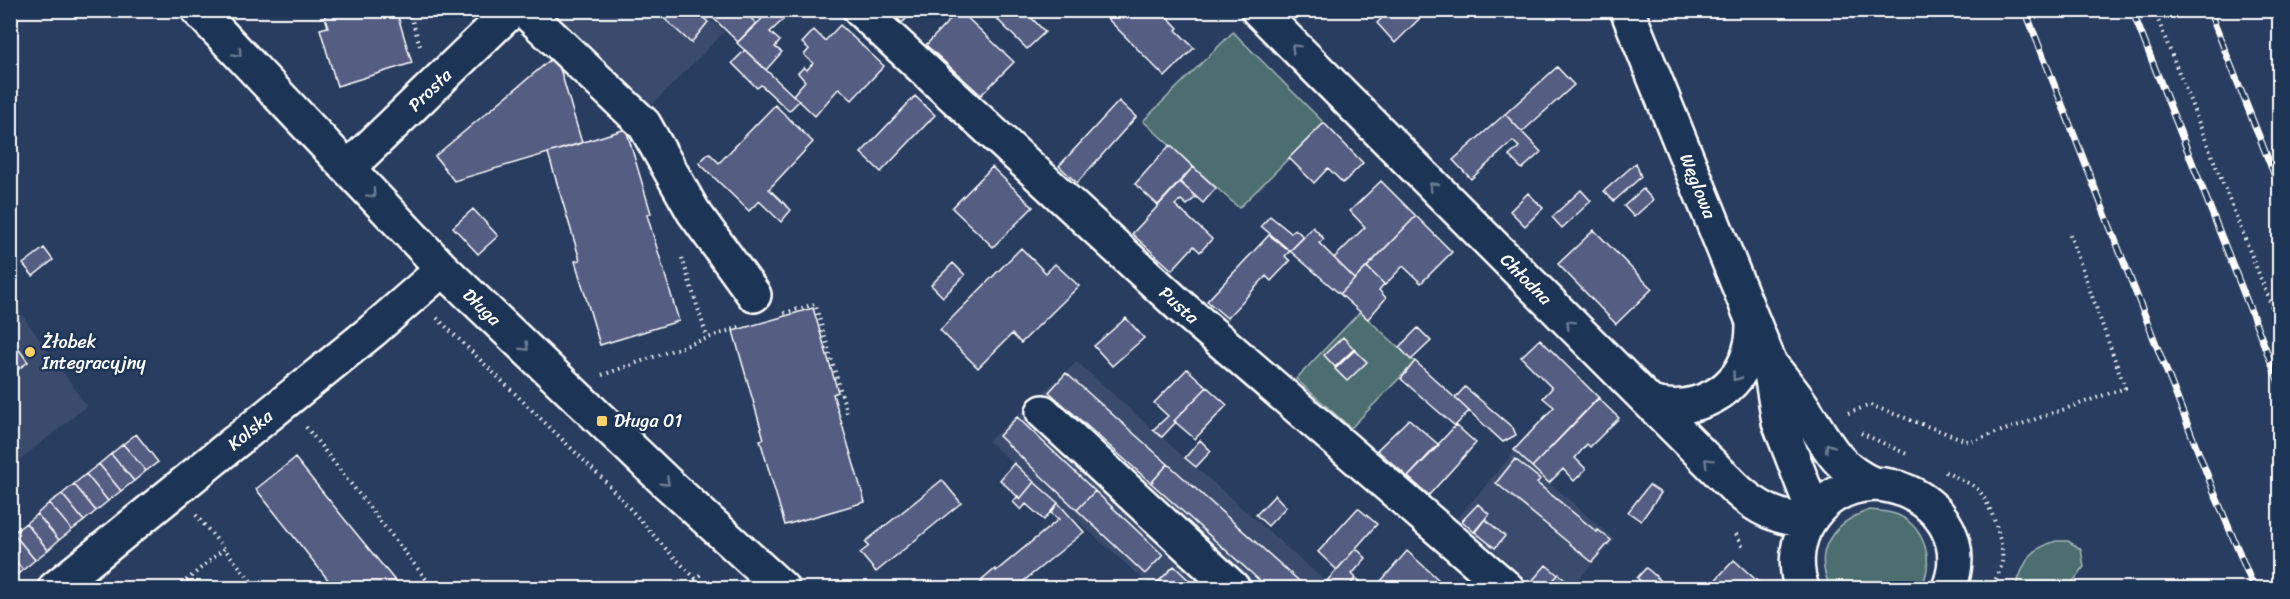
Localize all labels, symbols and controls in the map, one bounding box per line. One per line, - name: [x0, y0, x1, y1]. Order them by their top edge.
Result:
- one-way arrow: [1291, 44, 1302, 55]
- one-way arrow: [231, 46, 242, 57]
- street label: Prosta: [400, 60, 461, 120]
- street label: Węglowa: [1670, 148, 1726, 224]
- one-way arrow: [1429, 182, 1440, 193]
- one-way arrow: [365, 188, 376, 198]
- street label: Chłodna: [1492, 245, 1561, 314]
- street label: Pusta: [1151, 278, 1207, 333]
- street label: Długa: [455, 280, 510, 335]
- one-way arrow: [1567, 320, 1578, 331]
- place label: Żłobek Integracyjny: [41, 326, 146, 379]
- one-way arrow: [517, 340, 528, 351]
- marker: Żłobek Integracyjny: [23, 345, 37, 359]
- one-way arrow: [1732, 370, 1743, 381]
- street label: Kolska: [220, 400, 281, 459]
- place label: Długa 01: [614, 405, 682, 437]
- marker: Długa 01: [595, 414, 609, 428]
- one-way arrow: [1824, 443, 1836, 453]
- one-way arrow: [1705, 458, 1716, 469]
- one-way arrow: [659, 475, 670, 486]

